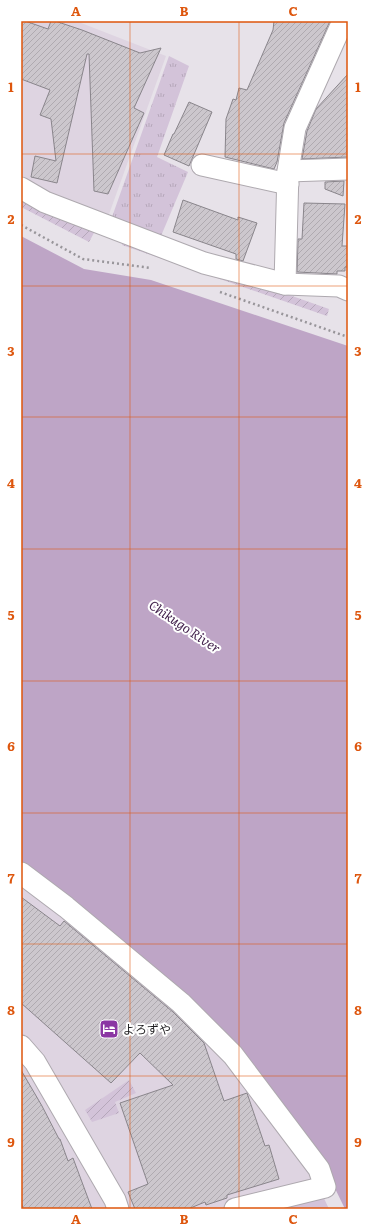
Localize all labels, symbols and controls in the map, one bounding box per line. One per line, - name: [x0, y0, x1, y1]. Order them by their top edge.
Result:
- text: A: [71, 1, 81, 20]
- text: B: [180, 1, 189, 20]
- text: C: [288, 1, 298, 20]
- text: 1: [8, 77, 14, 96]
- text: 1: [355, 77, 361, 96]
- text: 2: [8, 209, 15, 228]
- text: 2: [355, 209, 362, 228]
- text: 3: [7, 341, 15, 360]
- text: 3: [354, 341, 362, 360]
- text: 4: [7, 473, 15, 492]
- text: 4: [354, 473, 362, 492]
- water label: Chikugo River: [145, 595, 225, 657]
- text: 5: [7, 605, 15, 624]
- text: 5: [354, 605, 362, 624]
- text: 6: [7, 736, 15, 755]
- text: 6: [354, 736, 362, 755]
- text: 7: [7, 868, 15, 887]
- text: 7: [354, 868, 362, 887]
- text: 8: [7, 1000, 15, 1019]
- text: 8: [354, 1000, 362, 1019]
- hotel icon: よろずや: [98, 1018, 120, 1040]
- place label: よろずや: [123, 1020, 171, 1038]
- text: 9: [7, 1132, 15, 1151]
- text: 9: [354, 1132, 362, 1151]
- text: A: [71, 1209, 81, 1228]
- text: B: [180, 1209, 189, 1228]
- text: C: [288, 1209, 298, 1228]

